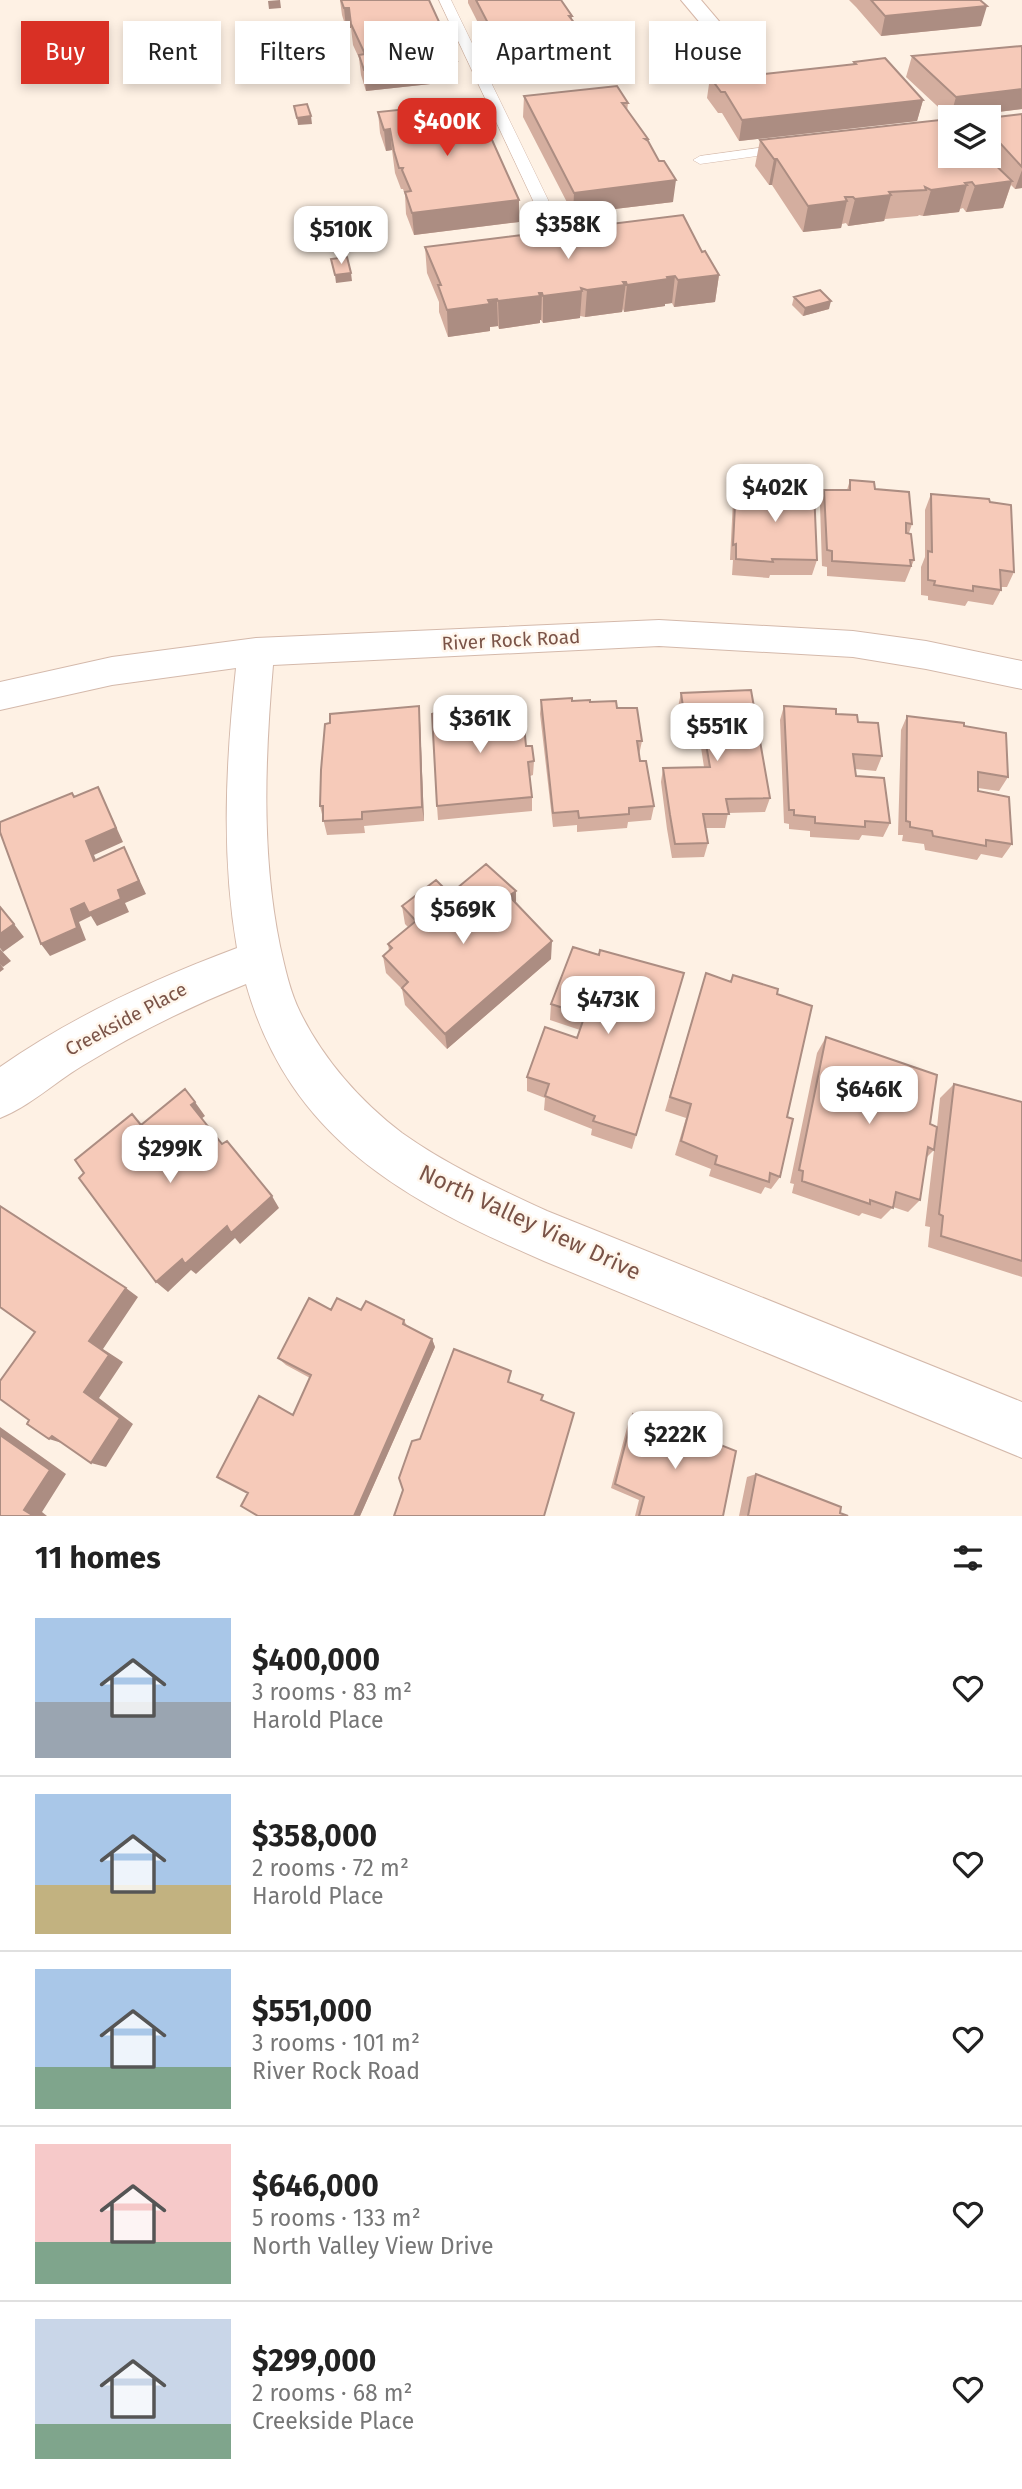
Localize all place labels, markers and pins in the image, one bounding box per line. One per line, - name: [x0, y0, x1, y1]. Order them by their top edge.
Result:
- pin: $400K: [398, 99, 496, 158]
- pin: $358K: [519, 202, 617, 261]
- pin: $510K: [292, 206, 390, 266]
- pin: $402K: [726, 464, 824, 524]
- pin: $361K: [431, 696, 529, 755]
- pin: $551K: [668, 704, 766, 763]
- pin: $569K: [414, 886, 512, 946]
- pin: $473K: [559, 976, 657, 1036]
- pin: $646K: [820, 1066, 918, 1126]
- pin: $299K: [121, 1126, 219, 1185]
- pin: $222K: [626, 1412, 724, 1471]

